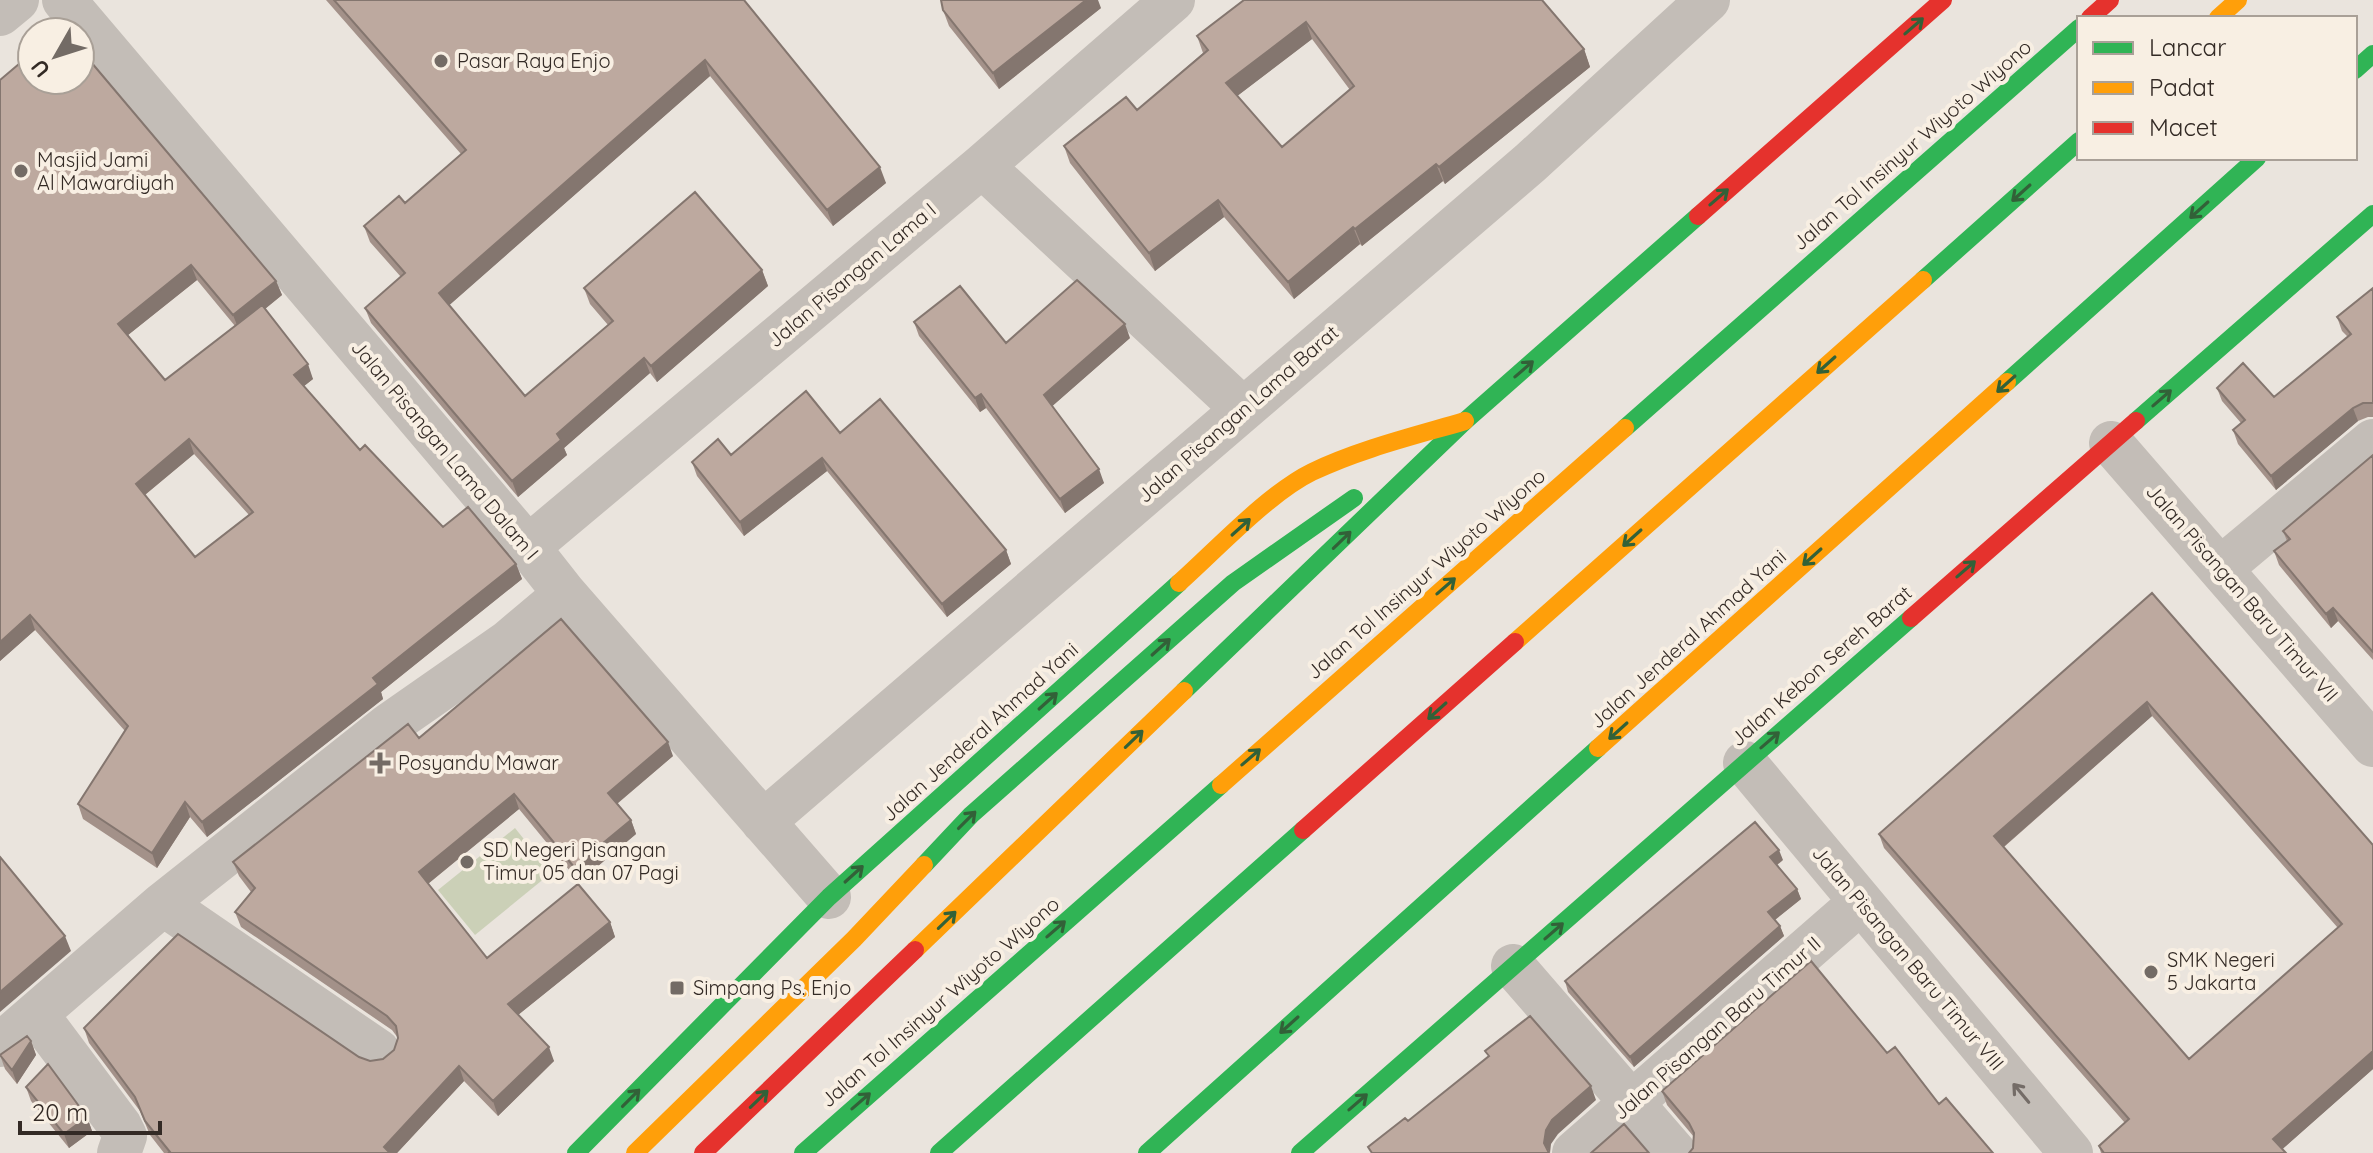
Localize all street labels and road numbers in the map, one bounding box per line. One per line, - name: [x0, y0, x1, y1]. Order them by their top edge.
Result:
- street label: Jalan Tol Insinyur Wiyoto Wiyono: [1787, 34, 2036, 255]
- street label: Jalan Pisangan Lama I: [763, 197, 941, 352]
- street label: Jalan Pisangan Lama Barat: [1132, 319, 1344, 508]
- street label: Jalan Pisangan Lama Dalam I: [346, 335, 545, 564]
- street label: Jalan Tol Insinyur Wiyoto Wiyono: [1301, 463, 1550, 684]
- street label: Jalan Pisangan Baru Timur VII: [2141, 479, 2344, 707]
- street label: Jalan Jenderal Ahmad Yani: [1584, 544, 1791, 733]
- street label: Jalan Kebon Sereh Barat: [1725, 580, 1917, 751]
- street label: Jalan Jenderal Ahmad Yani: [876, 637, 1083, 826]
- street label: Jalan Pisangan Baru Timur VIII: [1807, 840, 2010, 1075]
- street label: Jalan Tol Insinyur Wiyoto Wiyono: [815, 891, 1064, 1112]
- street label: Jalan Pisangan Baru Timur II: [1608, 931, 1826, 1125]

